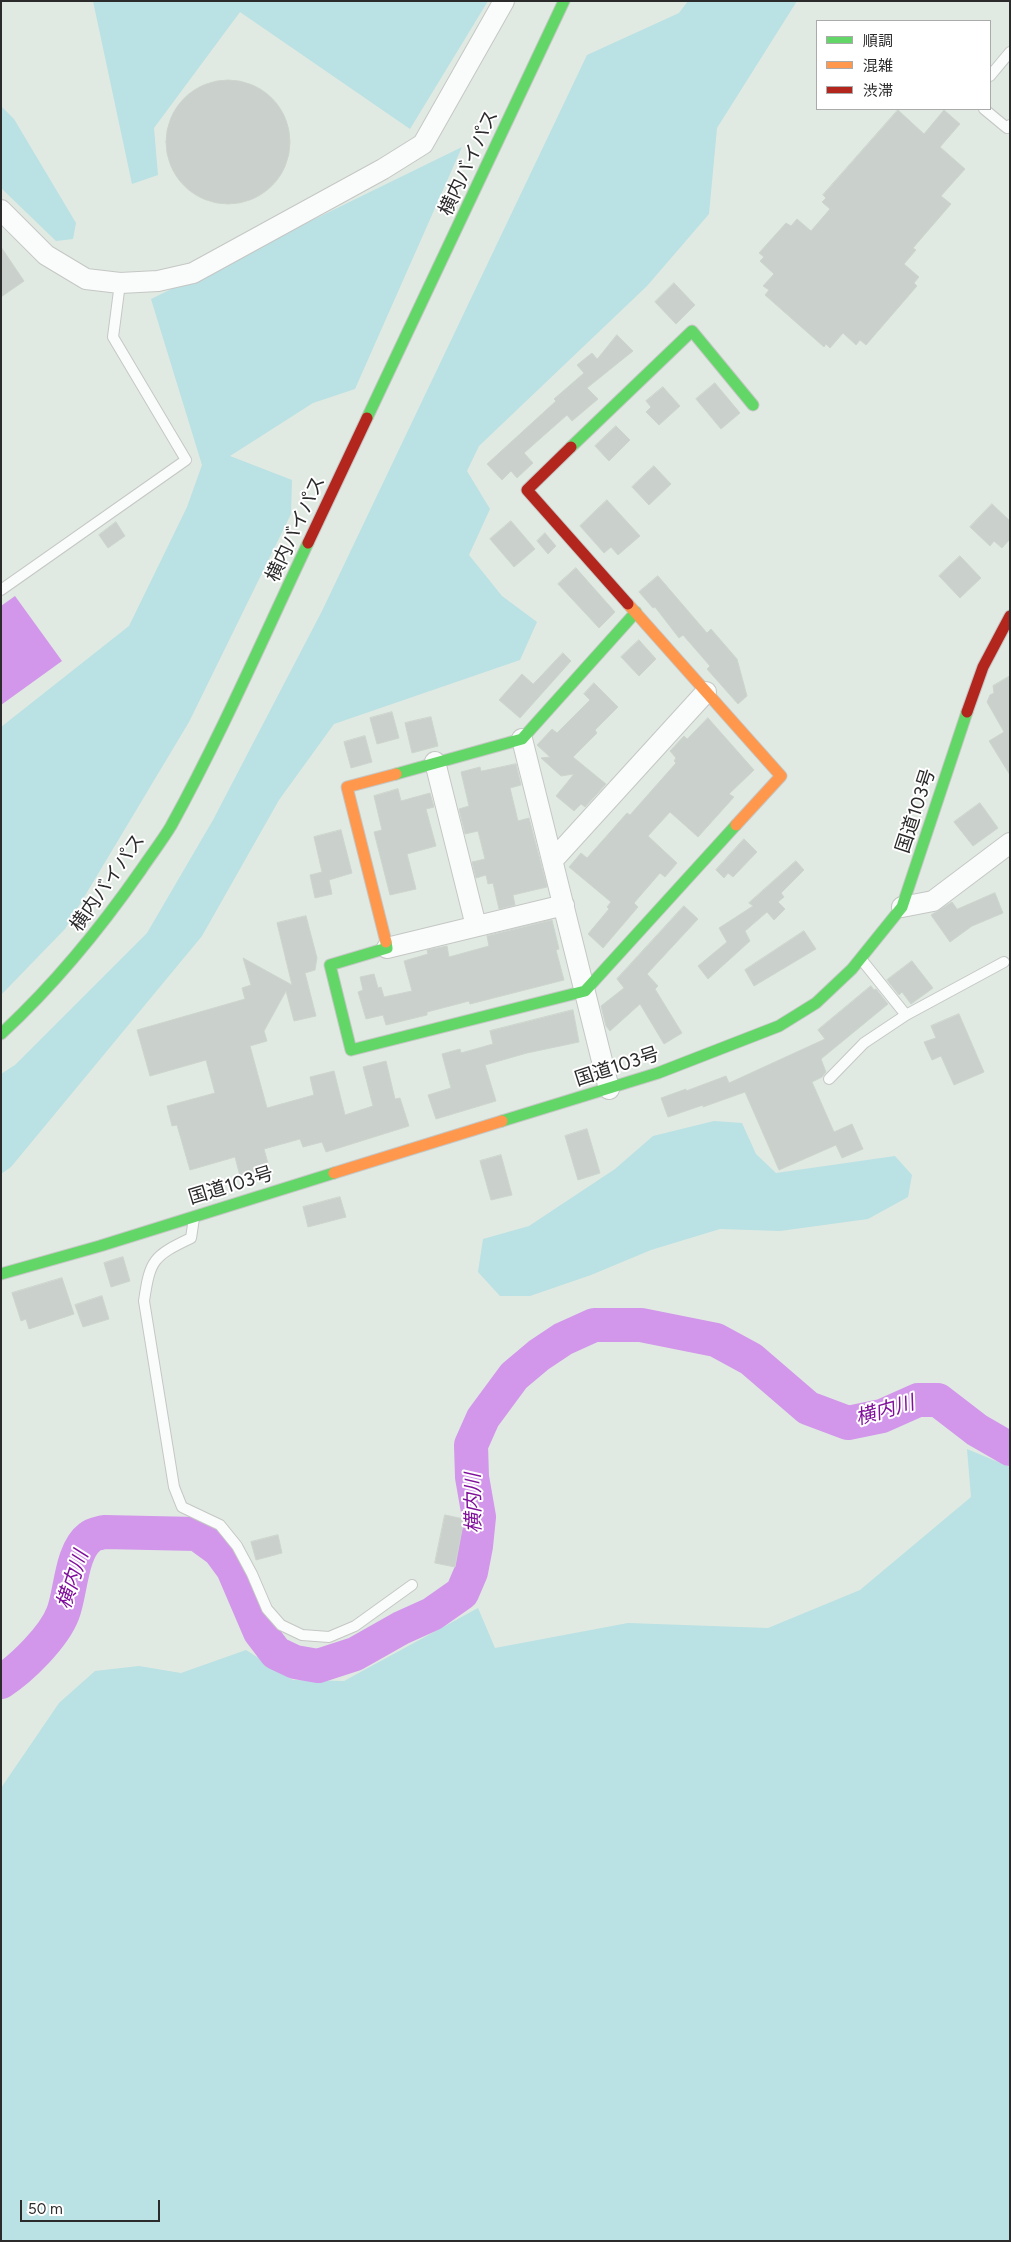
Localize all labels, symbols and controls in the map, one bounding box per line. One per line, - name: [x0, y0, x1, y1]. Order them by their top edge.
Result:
- legend: [816, 20, 991, 110]
- text: 順調: [863, 32, 893, 50]
- text: 混雑: [863, 57, 893, 75]
- text: 渋滞: [863, 82, 893, 100]
- street label: 横内バイパス: [435, 107, 503, 219]
- street label: 横内バイパス: [262, 473, 330, 585]
- street label: 国道103号: [892, 766, 940, 856]
- street label: 横内バイパス: [66, 830, 150, 936]
- street label: 国道103号: [572, 1043, 662, 1091]
- street label: 国道103号: [186, 1162, 276, 1210]
- water label: 横内川: [853, 1391, 917, 1431]
- water label: 横内川: [461, 1473, 487, 1533]
- water label: 横内川: [52, 1548, 94, 1612]
- scale bar: [22, 2190, 162, 2222]
- text: 50 m: [28, 2200, 63, 2218]

